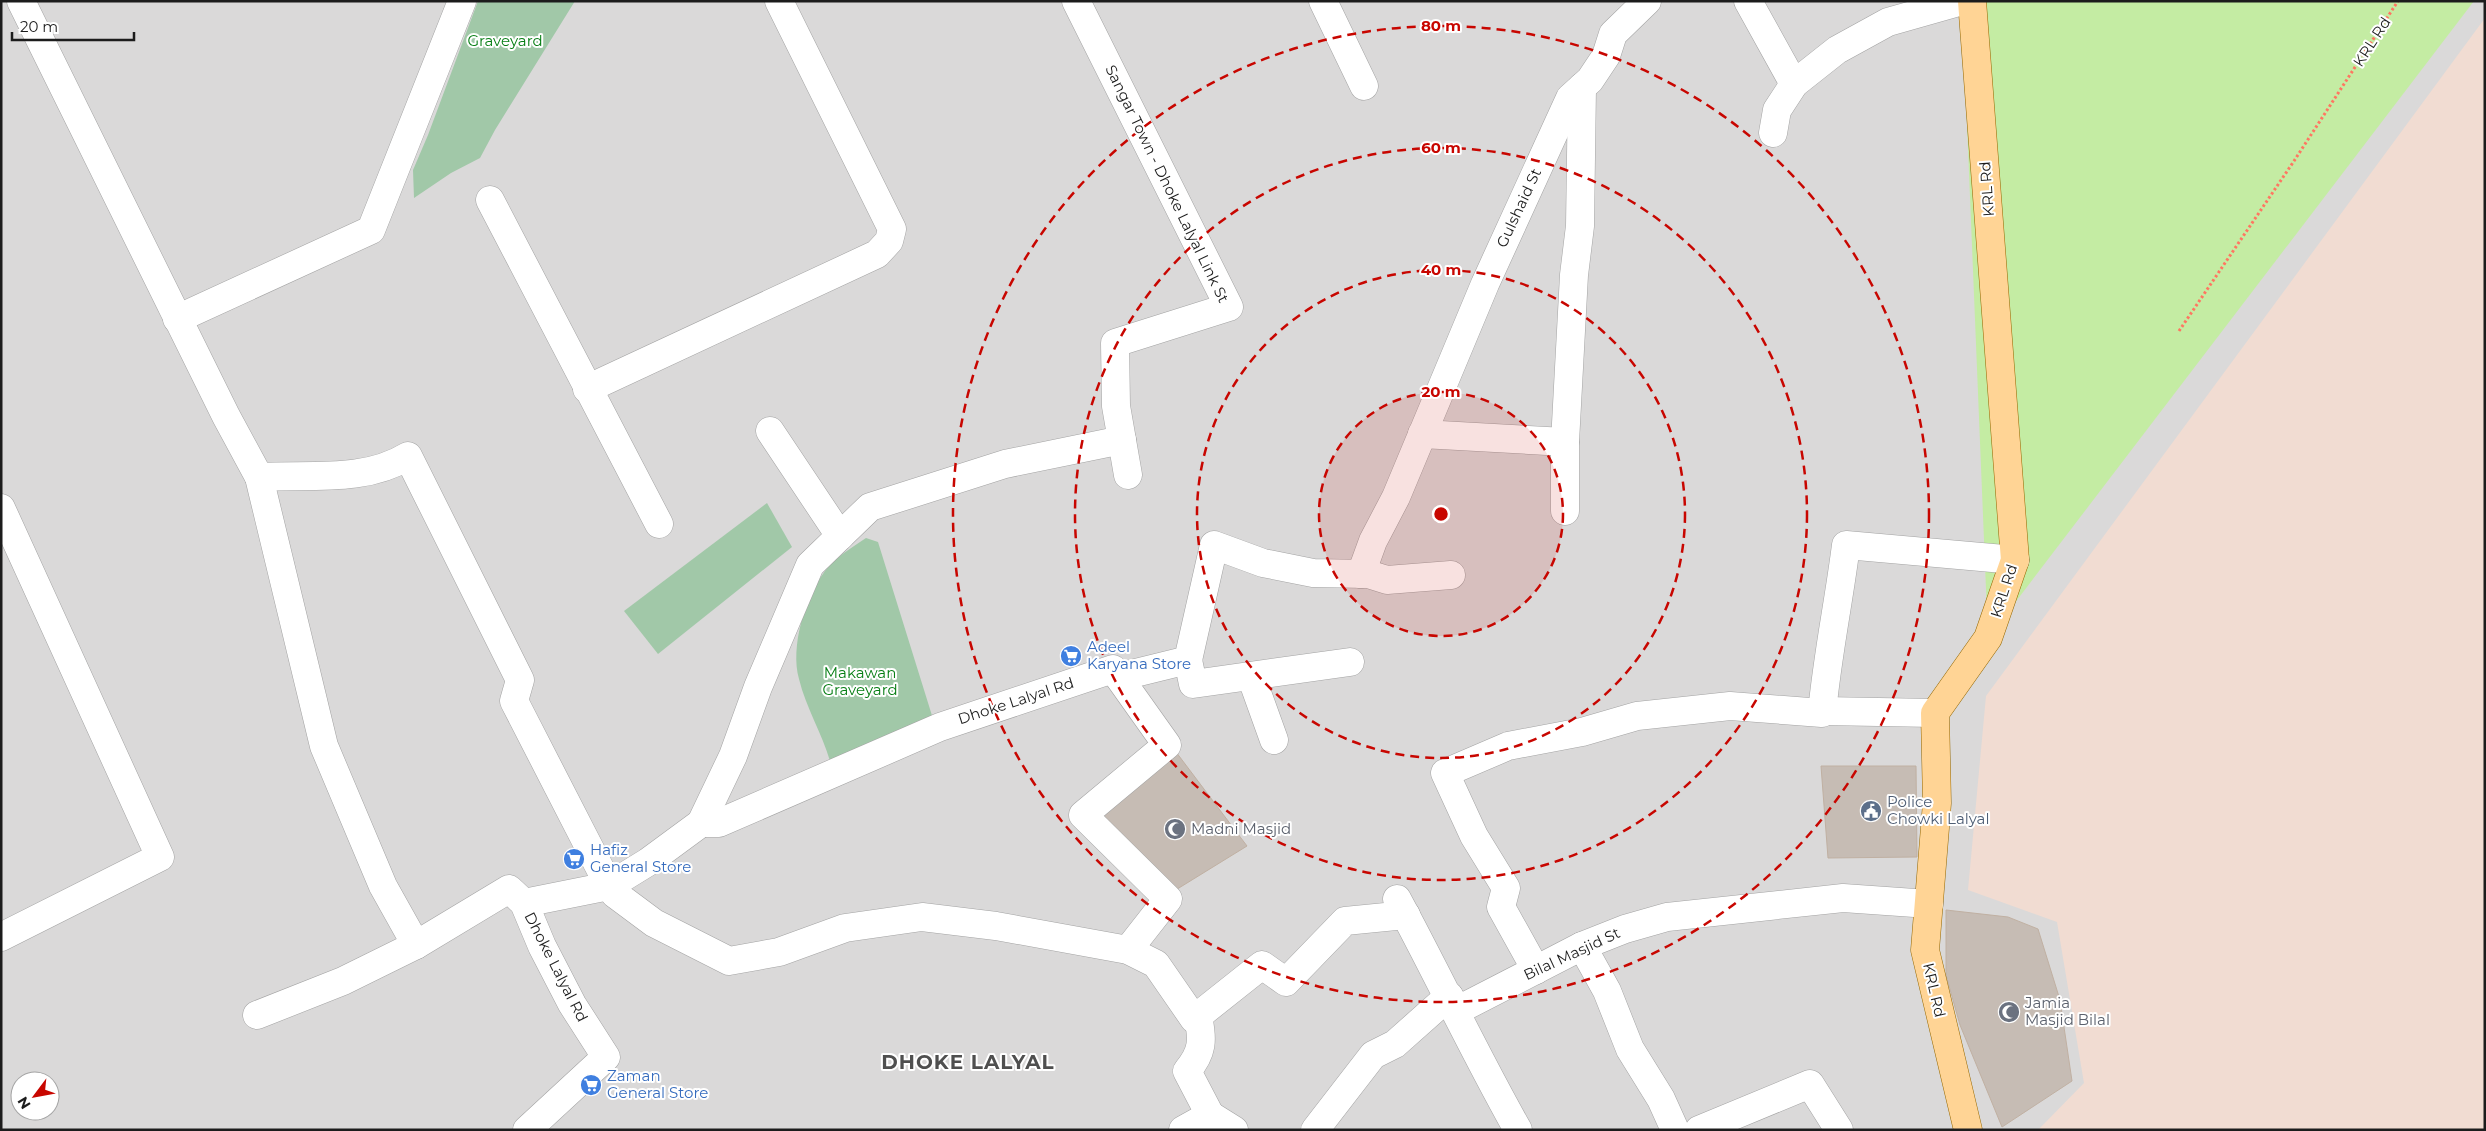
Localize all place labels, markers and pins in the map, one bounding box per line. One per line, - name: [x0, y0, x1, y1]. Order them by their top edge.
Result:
- centre of rings: [1432, 505, 1450, 523]
- place label: Adeel Karyana Store: [1087, 637, 1191, 673]
- supermarket icon: Adeel Karyana Store: [1059, 644, 1083, 668]
- place label: Police Chowki Lalyal: [1887, 792, 1989, 828]
- public building icon: Police Chowki Lalyal: [1859, 799, 1883, 823]
- mosque icon: Madni Masjid: [1163, 817, 1187, 841]
- place label: Madni Masjid: [1191, 819, 1291, 838]
- place label: Hafiz General Store: [590, 840, 691, 876]
- supermarket icon: Hafiz General Store: [562, 847, 586, 871]
- place label: Jamia Masjid Bilal: [2024, 993, 2110, 1029]
- mosque icon: Jamia Masjid Bilal: [1997, 1000, 2021, 1024]
- place label: Zaman General Store: [607, 1066, 708, 1102]
- supermarket icon: Zaman General Store: [579, 1073, 603, 1097]

